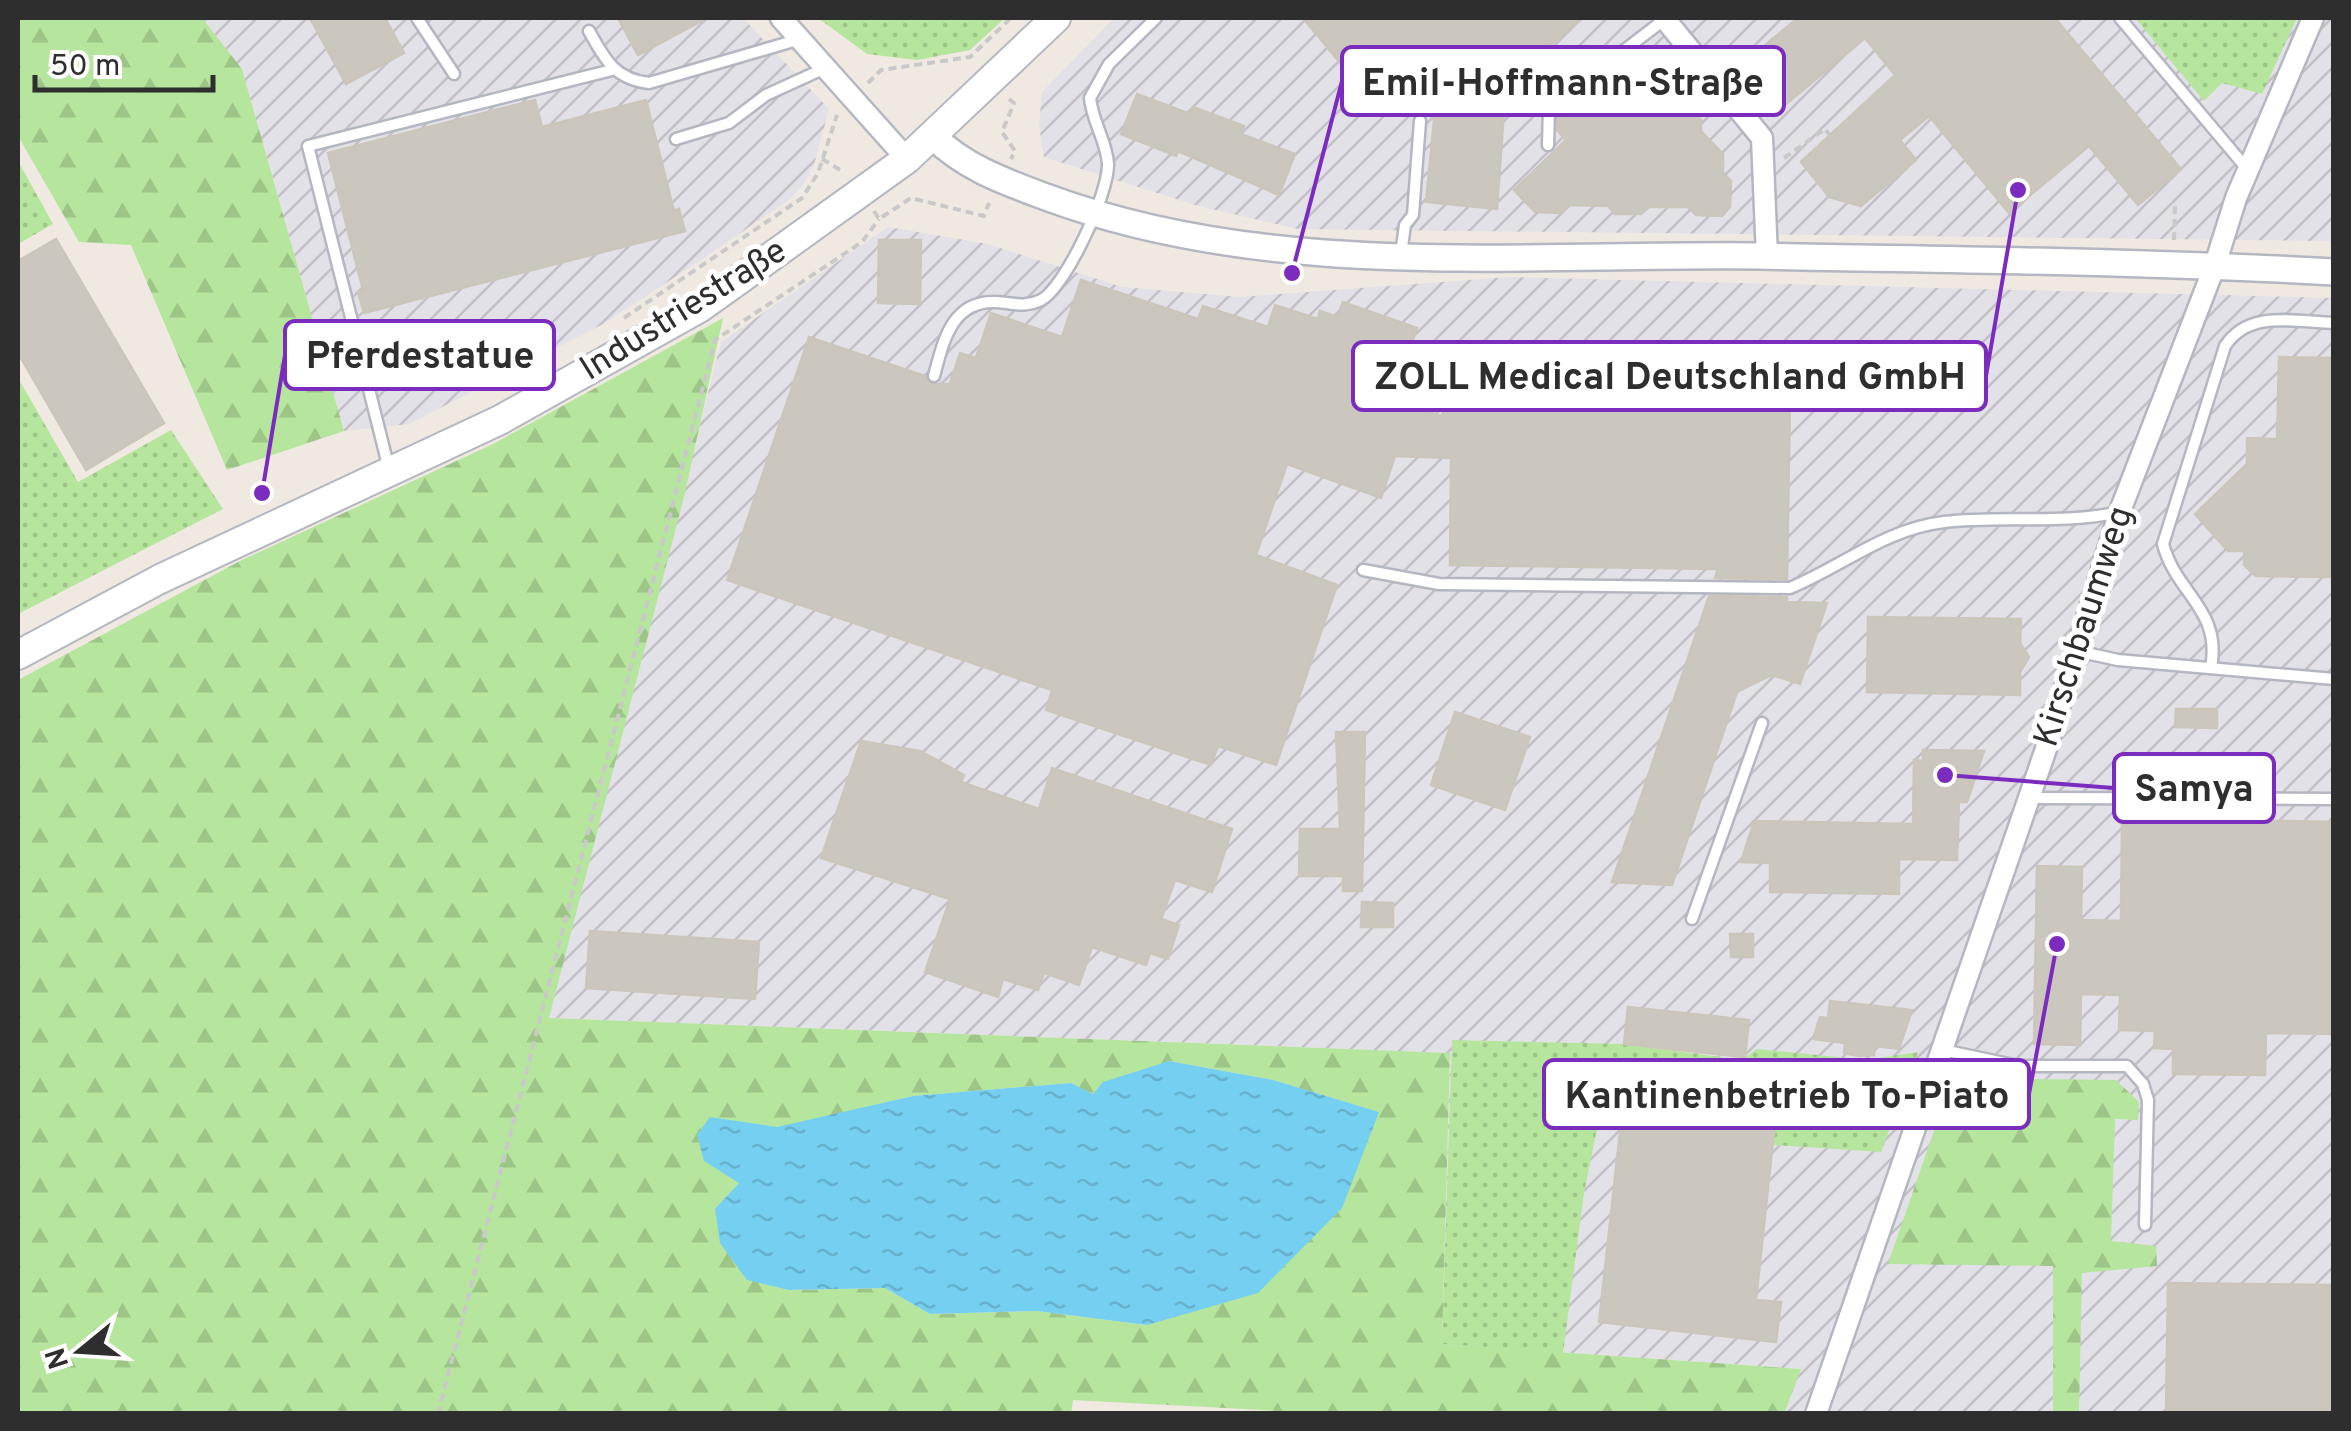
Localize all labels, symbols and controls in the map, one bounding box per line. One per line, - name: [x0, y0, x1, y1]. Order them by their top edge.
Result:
- scale bar: [35, 30, 212, 92]
- callout: Emil-Hoffmann-Straße: [1342, 47, 1784, 115]
- text: 50 m: [50, 49, 120, 86]
- text: Emil-Hoffmann-Straße: [1362, 61, 1764, 110]
- street label: Industriestraße: [572, 230, 796, 392]
- callout: Pferdestatue: [285, 321, 554, 389]
- text: Pferdestatue: [306, 334, 534, 383]
- callout: ZOLL Medical Deutschland GmbH: [1353, 342, 1986, 410]
- text: ZOLL Medical Deutschland GmbH: [1374, 355, 1966, 404]
- street label: Kirschbaumweg: [2025, 501, 2145, 753]
- callout: Samya: [2114, 754, 2274, 822]
- text: Samya: [2134, 767, 2254, 816]
- callout: Kantinenbetrieb To-Piato: [1544, 1060, 2029, 1128]
- text: Kantinenbetrieb To-Piato: [1565, 1074, 2009, 1123]
- north arrow: [30, 1301, 130, 1401]
- text: N: [39, 1343, 79, 1373]

